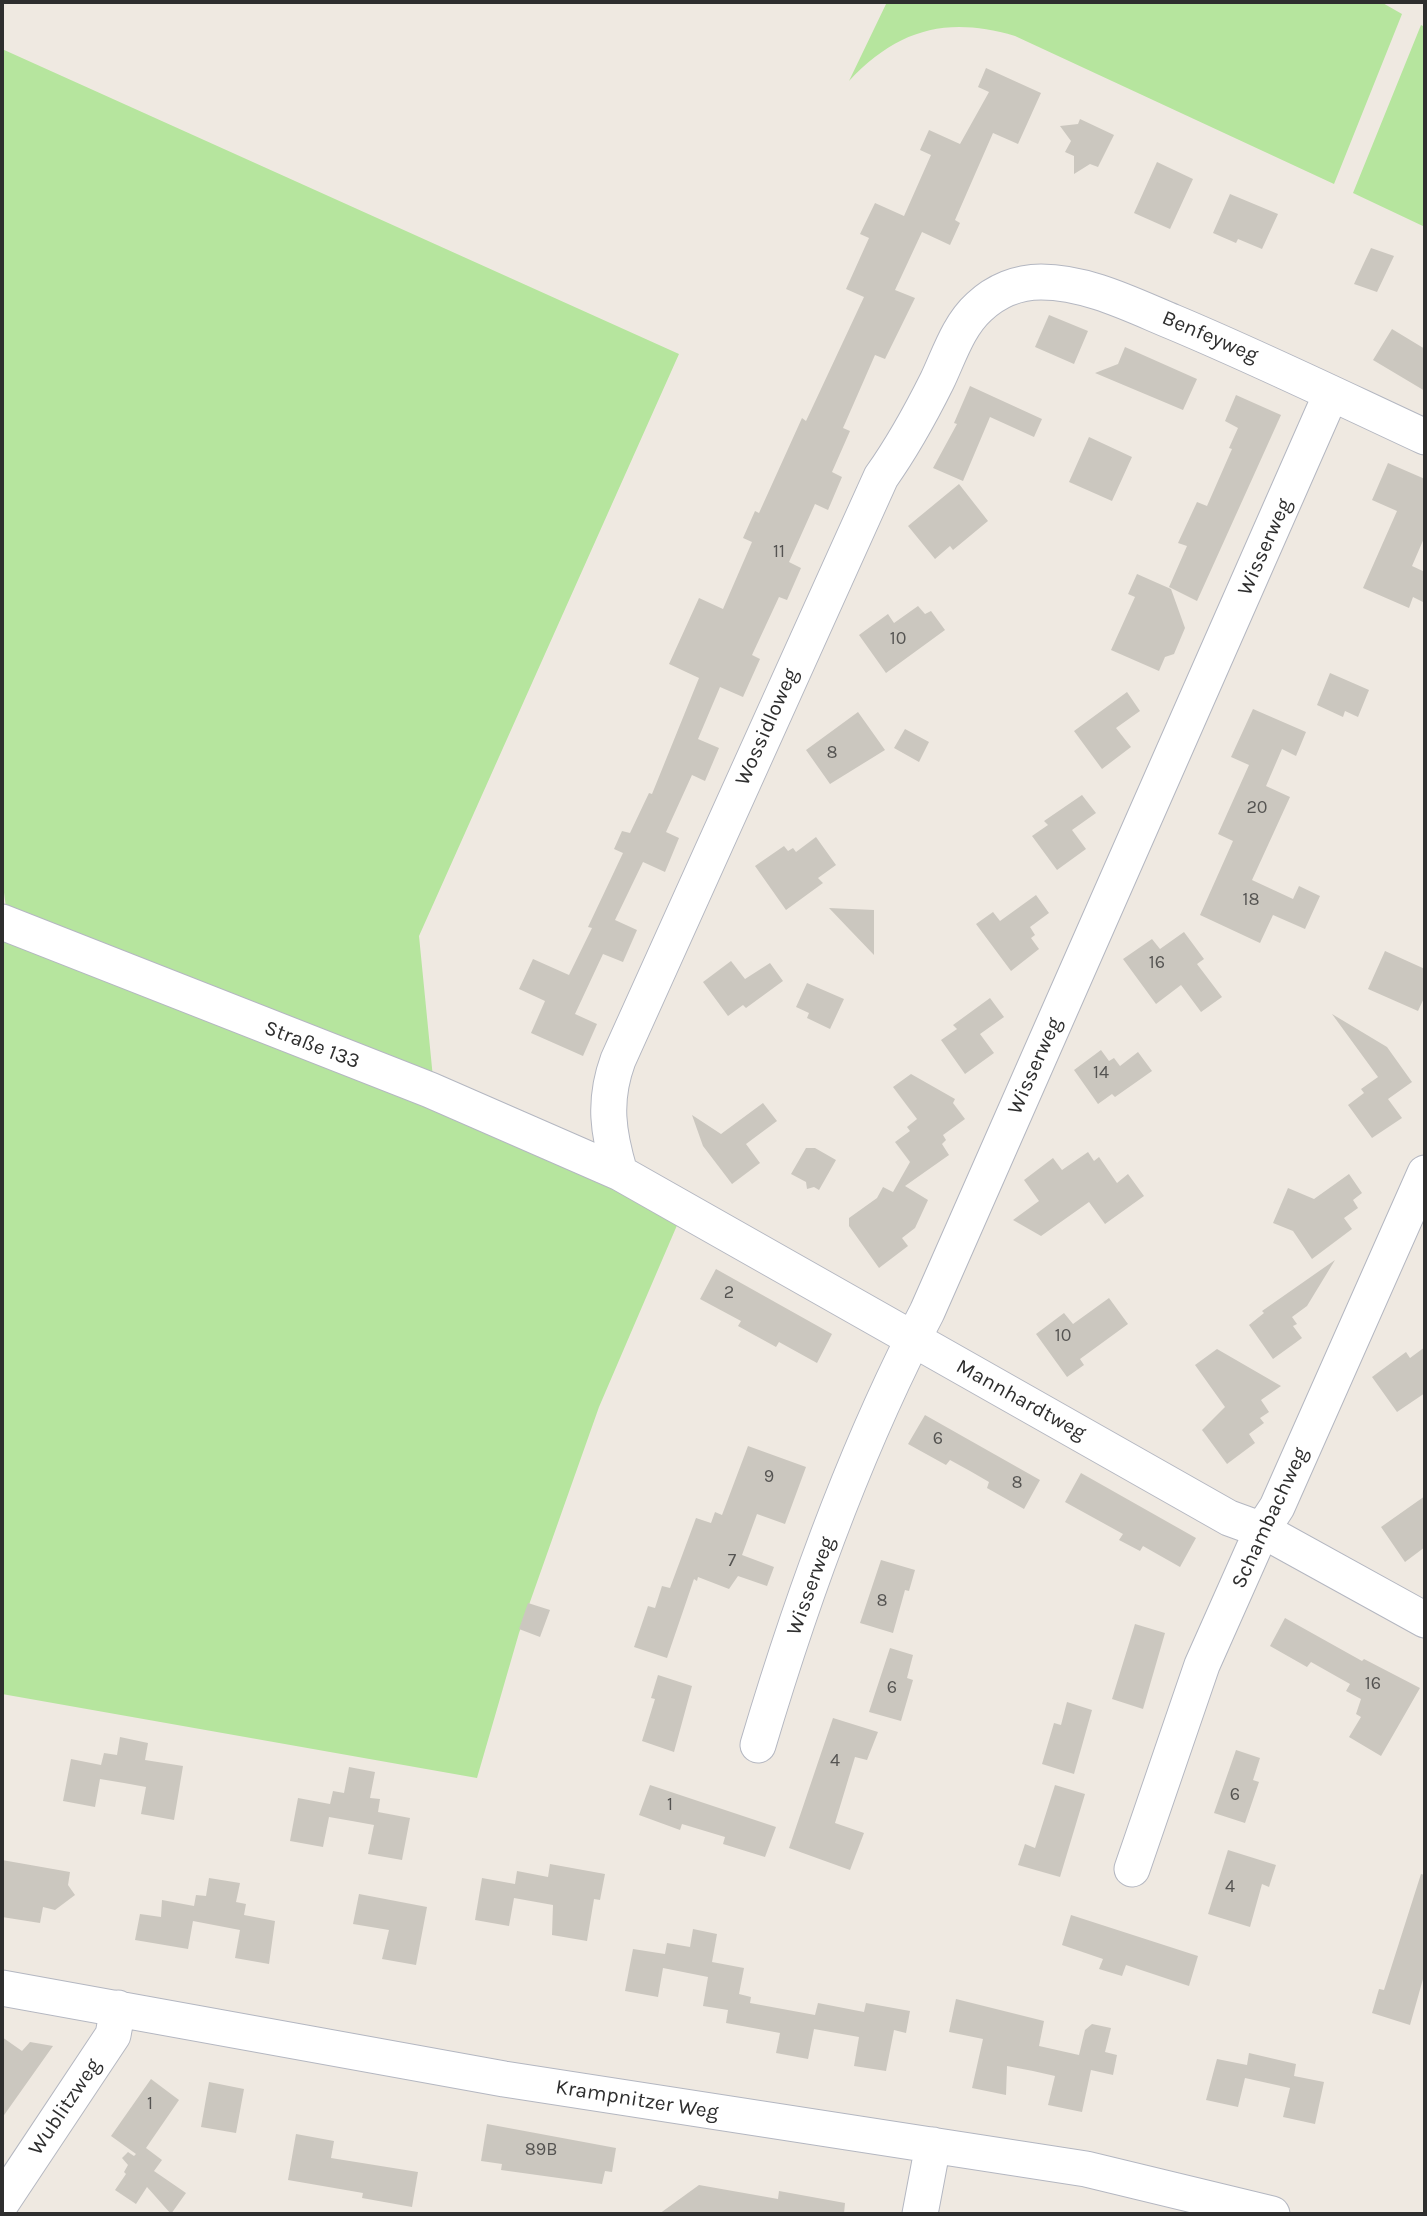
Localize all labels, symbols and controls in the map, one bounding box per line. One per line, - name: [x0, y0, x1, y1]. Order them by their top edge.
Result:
- street label: Benfeyweg: [1158, 305, 1262, 369]
- street label: Wisserweg: [1232, 495, 1298, 599]
- house number: 11: [773, 541, 785, 563]
- house number: 10: [890, 628, 906, 650]
- street label: Wossidloweg: [730, 665, 804, 789]
- house number: 8: [826, 742, 838, 764]
- house number: 20: [1246, 797, 1268, 819]
- house number: 18: [1242, 889, 1260, 911]
- house number: 16: [1149, 952, 1165, 974]
- street label: Wisserweg: [1002, 1014, 1068, 1118]
- street label: Straße 133: [261, 1015, 363, 1075]
- house number: 14: [1093, 1062, 1109, 1084]
- house number: 2: [724, 1282, 734, 1304]
- house number: 10: [1055, 1325, 1071, 1347]
- street label: Mannhardtweg: [952, 1354, 1090, 1446]
- house number: 6: [933, 1428, 943, 1450]
- street label: Schambachweg: [1226, 1443, 1314, 1593]
- house number: 9: [764, 1466, 774, 1488]
- house number: 8: [1011, 1472, 1023, 1494]
- street label: Wisserweg: [781, 1533, 841, 1639]
- house number: 7: [728, 1550, 736, 1572]
- house number: 8: [876, 1590, 888, 1612]
- house number: 16: [1365, 1673, 1381, 1695]
- house number: 6: [887, 1677, 897, 1699]
- house number: 4: [830, 1750, 840, 1772]
- house number: 6: [1230, 1784, 1240, 1806]
- house number: 1: [667, 1794, 673, 1816]
- house number: 4: [1225, 1876, 1235, 1898]
- street label: Wublitzweg: [23, 2054, 107, 2160]
- street label: Krampnitzer Weg: [554, 2075, 720, 2125]
- house number: 1: [147, 2093, 153, 2115]
- house number: 89B: [525, 2139, 557, 2161]

